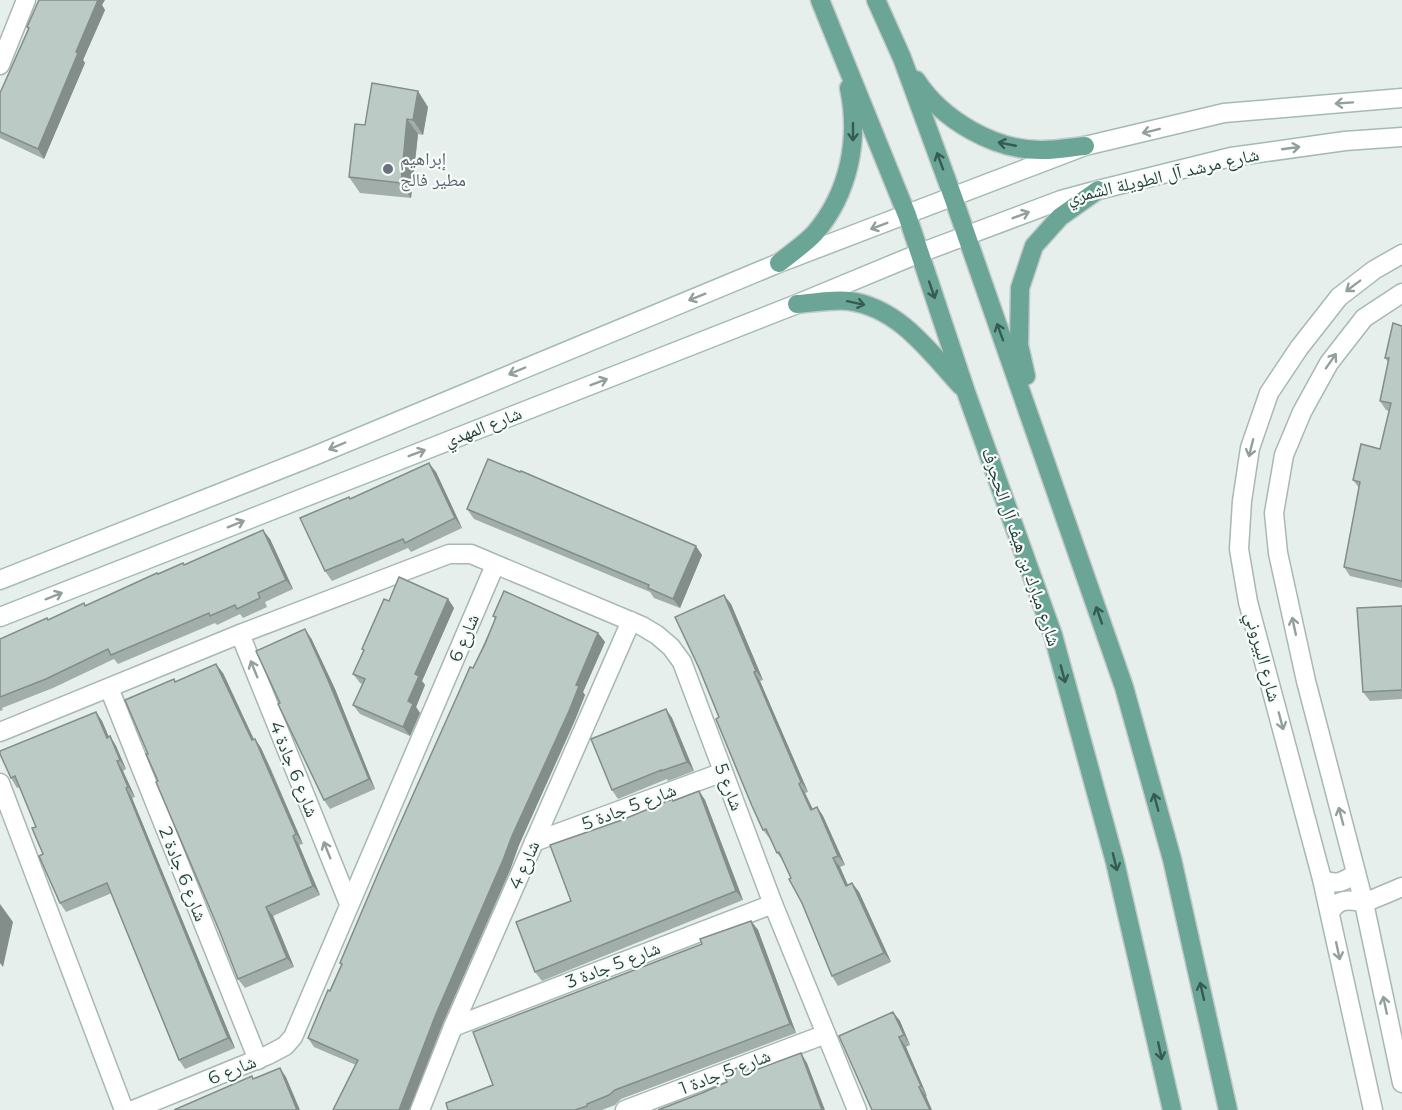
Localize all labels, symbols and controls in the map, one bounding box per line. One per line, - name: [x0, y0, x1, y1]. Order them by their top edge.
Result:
- one-way arrow: [1334, 97, 1354, 108]
- one-way arrow: [847, 122, 859, 142]
- one-way arrow: [1142, 125, 1161, 137]
- one-way arrow: [997, 138, 1017, 149]
- street label: شارع مرشد آل الطويلة الشمري: [1065, 143, 1262, 212]
- one-way arrow: [1280, 143, 1300, 154]
- place label: إبراهيم مطير فالح: [400, 148, 466, 192]
- one-way arrow: [934, 152, 945, 171]
- marker: إبراهيم مطير فالح: [381, 162, 395, 176]
- one-way arrow: [1011, 209, 1029, 220]
- one-way arrow: [870, 221, 889, 232]
- one-way arrow: [1345, 279, 1361, 292]
- one-way arrow: [928, 281, 939, 299]
- one-way arrow: [689, 292, 707, 303]
- one-way arrow: [845, 298, 865, 309]
- one-way arrow: [994, 323, 1005, 342]
- one-way arrow: [1325, 353, 1337, 369]
- one-way arrow: [508, 366, 527, 377]
- one-way arrow: [589, 375, 608, 386]
- street label: شارع المهدي: [441, 402, 526, 455]
- one-way arrow: [1245, 438, 1257, 457]
- one-way arrow: [328, 441, 347, 452]
- street label: شارع مبارك بن هيف آل الحجرف: [977, 445, 1065, 649]
- one-way arrow: [408, 447, 426, 458]
- one-way arrow: [226, 518, 245, 529]
- one-way arrow: [45, 590, 63, 601]
- one-way arrow: [1093, 606, 1104, 625]
- street label: شارع البيروني: [1237, 610, 1286, 705]
- street label: شارع 6: [444, 611, 484, 665]
- one-way arrow: [1288, 617, 1300, 636]
- one-way arrow: [248, 660, 259, 679]
- one-way arrow: [1058, 664, 1070, 683]
- one-way arrow: [1275, 711, 1287, 730]
- street label: شارع 6 جادة 4: [265, 718, 323, 820]
- street label: شارع 5: [710, 760, 748, 814]
- street label: شارع 5 جادة 5: [579, 779, 679, 835]
- one-way arrow: [1150, 793, 1161, 812]
- one-way arrow: [1335, 807, 1346, 826]
- street label: شارع 6 جادة 2: [154, 823, 212, 925]
- street label: شارع 4: [504, 837, 544, 893]
- one-way arrow: [321, 841, 332, 859]
- one-way arrow: [1109, 852, 1121, 871]
- street label: شارع 5 جادة 3: [563, 937, 663, 993]
- one-way arrow: [1333, 941, 1344, 960]
- one-way arrow: [1196, 982, 1207, 1002]
- one-way arrow: [1379, 996, 1391, 1015]
- one-way arrow: [1155, 1041, 1166, 1061]
- street label: شارع 5 جادة 1: [676, 1045, 774, 1099]
- street label: شارع 6: [205, 1050, 259, 1090]

